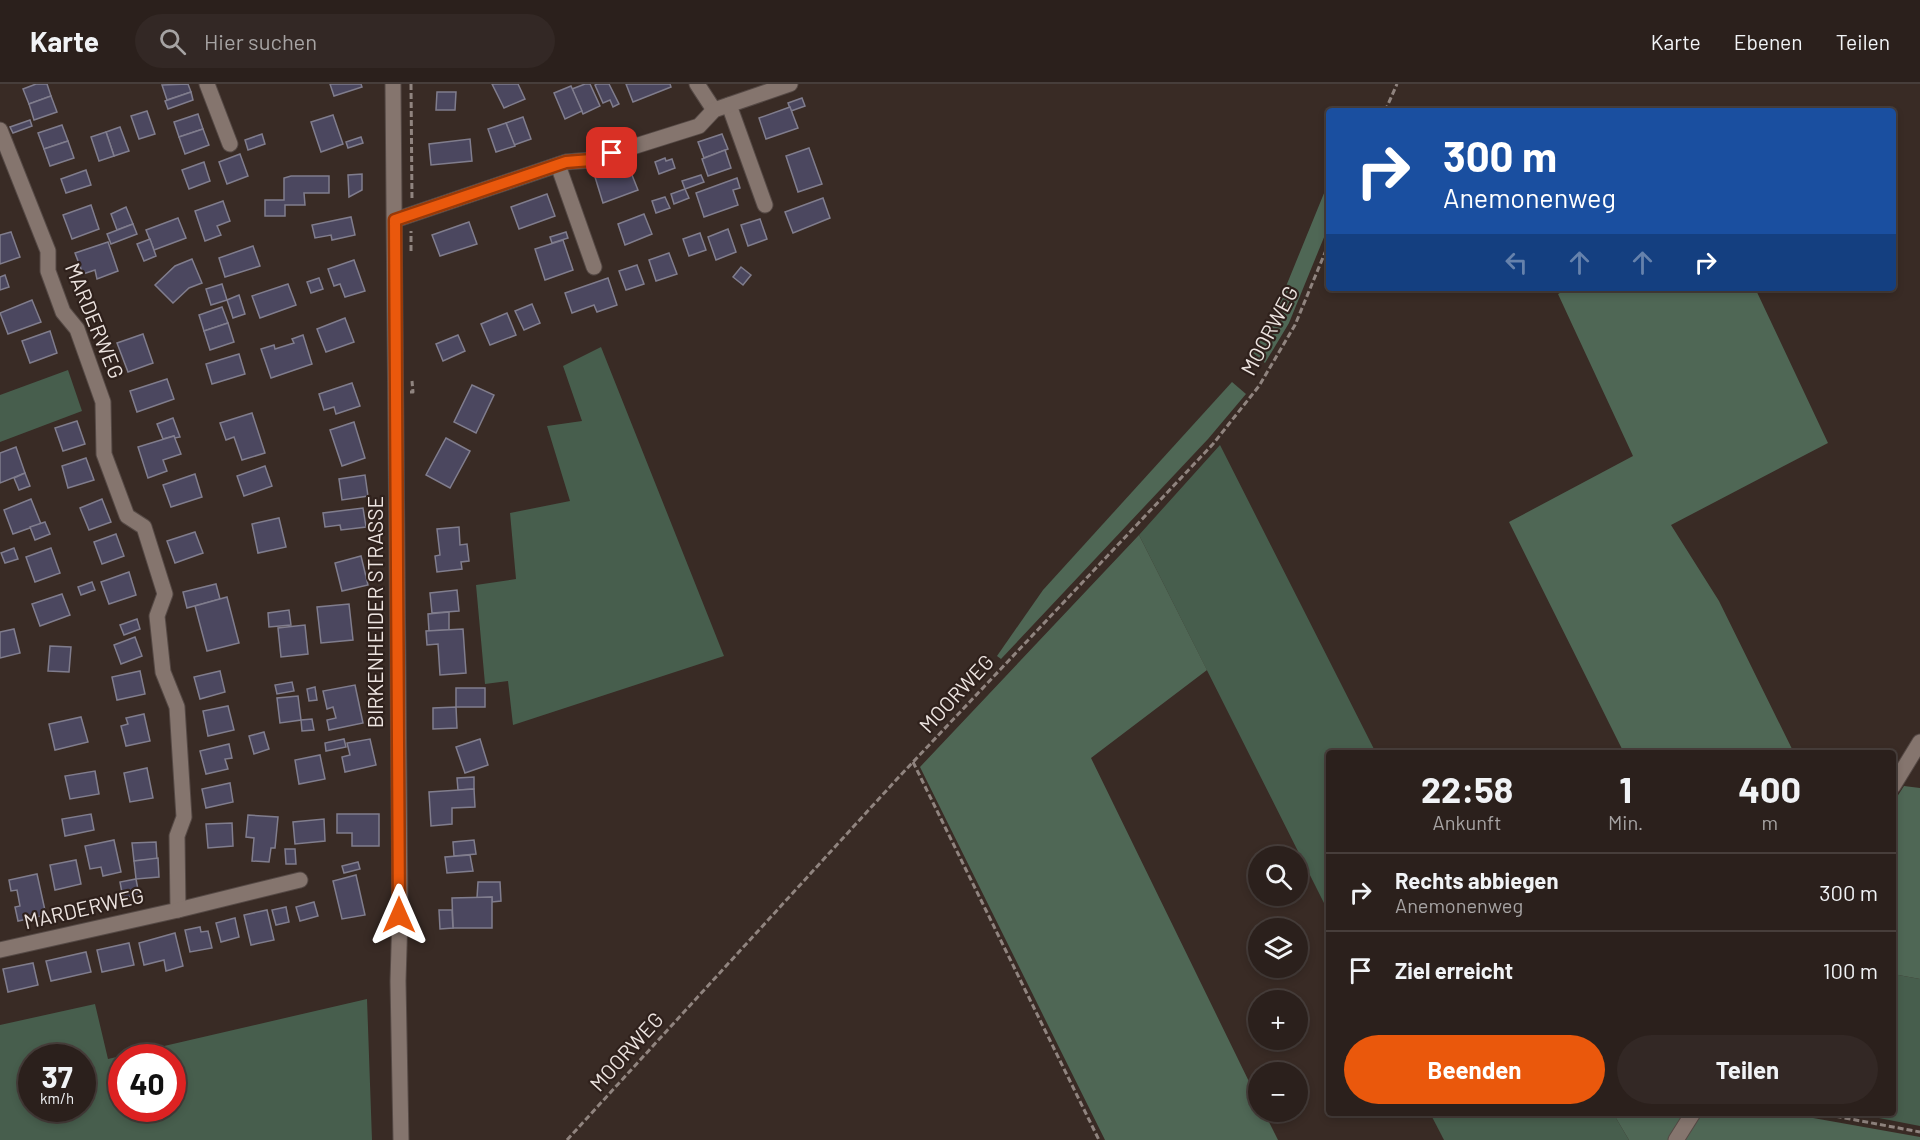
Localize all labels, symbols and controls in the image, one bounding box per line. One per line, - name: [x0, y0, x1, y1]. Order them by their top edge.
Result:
- search box: [135, 14, 555, 68]
- text: Karte: [30, 24, 99, 58]
- icon: search: [156, 25, 189, 58]
- text: Hier suchen: [204, 28, 317, 54]
- text: Karte: [1651, 29, 1701, 54]
- text: Ebenen: [1734, 29, 1803, 54]
- text: Teilen: [1836, 29, 1890, 54]
- pin: [586, 127, 637, 178]
- text: 300 m: [1443, 130, 1557, 180]
- icon: right: [1344, 132, 1422, 210]
- icon: arrive: [595, 136, 628, 169]
- text: Anemonenweg: [1443, 181, 1616, 213]
- icon: left: [1500, 246, 1533, 279]
- icon: ahead: [1563, 246, 1596, 279]
- icon: ahead: [1626, 246, 1659, 279]
- icon: right: [1689, 246, 1722, 279]
- street label: MARDERWEG: [61, 259, 130, 382]
- street label: MOORWEG: [1235, 281, 1303, 379]
- street label: BIRKENHEIDER STRASSE: [362, 496, 387, 728]
- street label: MOORWEG: [914, 649, 998, 737]
- text: 22:58: [1421, 767, 1513, 810]
- text: 1: [1619, 767, 1632, 810]
- text: 400: [1738, 767, 1801, 810]
- text: Ankunft: [1433, 810, 1501, 834]
- text: Min.: [1608, 810, 1643, 834]
- text: m: [1761, 810, 1778, 834]
- map controls: [1248, 846, 1308, 1122]
- button: search: [1248, 846, 1308, 906]
- text: Rechts abbiegen: [1395, 867, 1558, 893]
- icon: right: [1344, 876, 1377, 909]
- text: 300 m: [1819, 879, 1878, 905]
- street label: MARDERWEG: [21, 882, 146, 934]
- position arrow: [367, 883, 431, 947]
- text: Anemonenweg: [1395, 893, 1523, 917]
- button: layers: [1248, 918, 1308, 978]
- icon: arrive: [1344, 954, 1377, 987]
- text: Ziel erreicht: [1395, 957, 1513, 983]
- text: 100 m: [1823, 957, 1878, 983]
- button: +: [1248, 990, 1308, 1050]
- street label: MOORWEG: [584, 1006, 668, 1096]
- button: Beenden: [1344, 1035, 1605, 1104]
- button: Teilen: [1617, 1035, 1878, 1104]
- speed limit sign: 40: [108, 1044, 186, 1122]
- text: 37: [41, 1058, 73, 1094]
- button: −: [1248, 1062, 1308, 1122]
- text: km/h: [40, 1089, 74, 1107]

